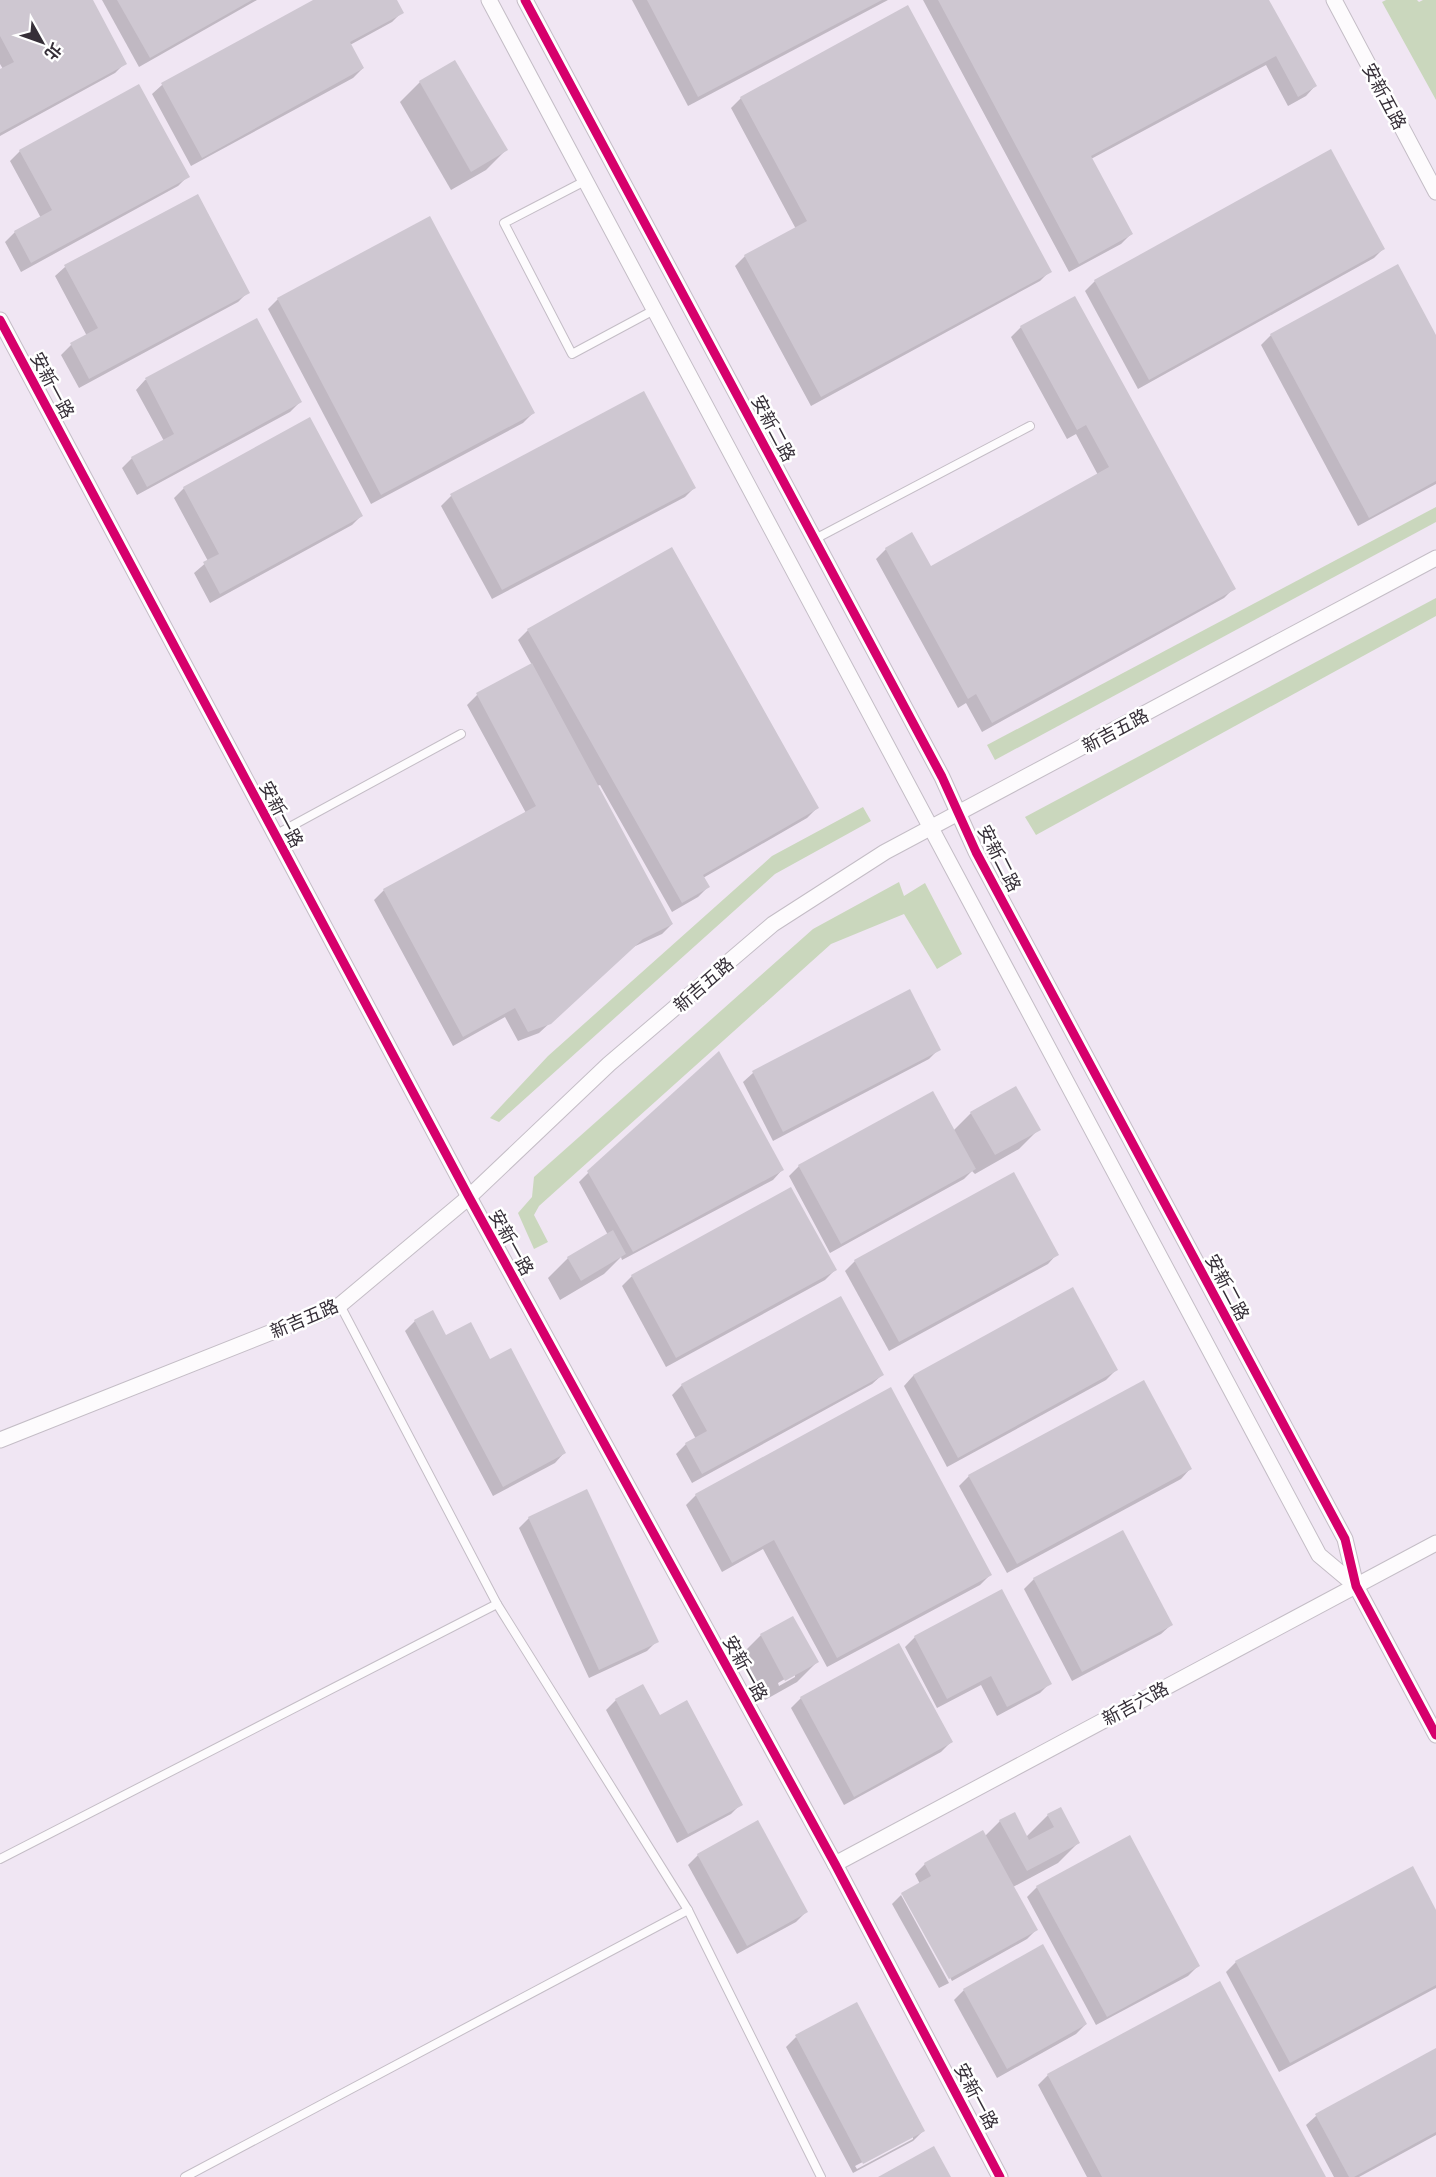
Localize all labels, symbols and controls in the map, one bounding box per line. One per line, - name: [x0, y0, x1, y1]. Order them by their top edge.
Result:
- north arrow: [12, 12, 72, 72]
- text: 北: [40, 38, 67, 65]
- street label: 安新五路: [1358, 59, 1412, 133]
- street label: 安新一路: [26, 348, 80, 422]
- street label: 安新二路: [747, 391, 801, 465]
- street label: 新吉五路: [1078, 703, 1152, 757]
- street label: 安新一路: [255, 777, 309, 851]
- street label: 安新二路: [973, 820, 1027, 896]
- street label: 新吉五路: [668, 951, 738, 1017]
- street label: 安新一路: [484, 1205, 540, 1279]
- street label: 安新二路: [1201, 1250, 1255, 1324]
- street label: 新吉五路: [266, 1293, 342, 1343]
- street label: 安新一路: [718, 1631, 774, 1705]
- street label: 新吉六路: [1098, 1676, 1172, 1730]
- street label: 安新一路: [950, 2059, 1004, 2133]

